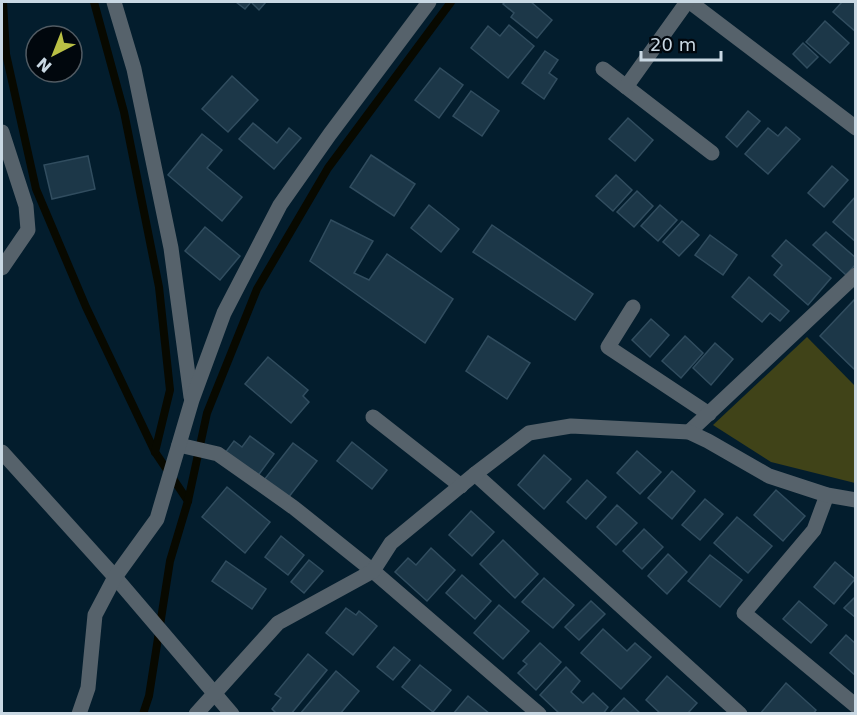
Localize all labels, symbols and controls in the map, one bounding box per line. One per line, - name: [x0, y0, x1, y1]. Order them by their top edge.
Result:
- north arrow: [24, 24, 84, 84]
- scale bar: [641, 24, 720, 62]
- text: 20 m: [650, 34, 696, 55]
- text: N: [33, 53, 56, 76]

